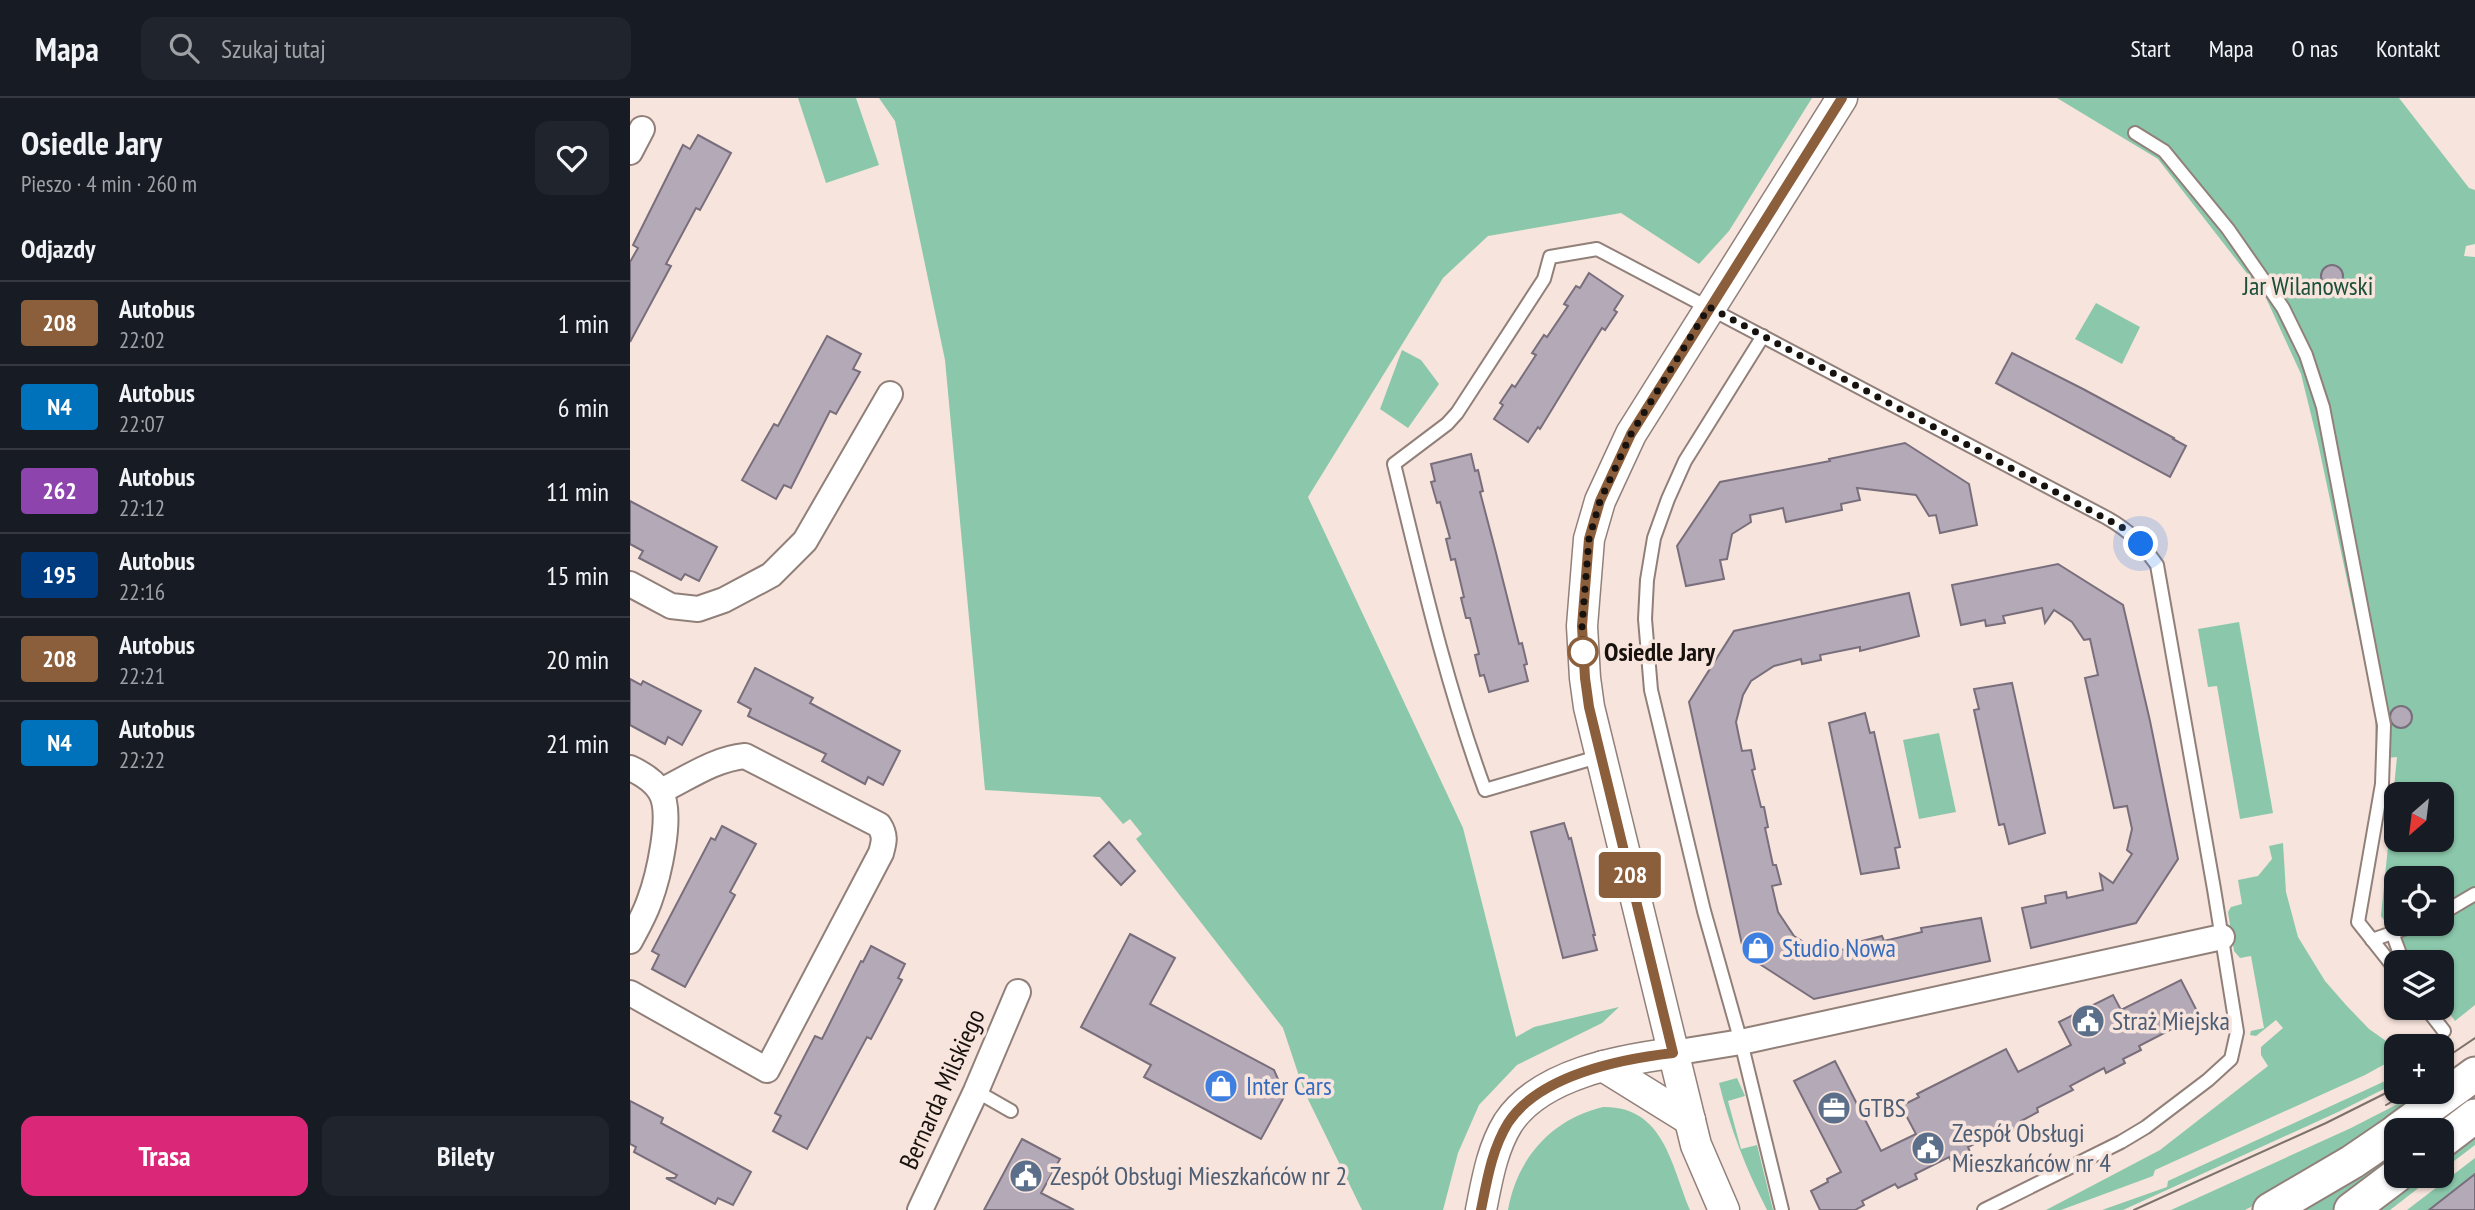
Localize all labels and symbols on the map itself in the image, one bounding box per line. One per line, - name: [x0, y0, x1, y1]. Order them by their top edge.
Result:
- park label: Jar Wilanowski: [2242, 269, 2373, 302]
- your location: [2123, 526, 2158, 561]
- place label: Osiedle Jary: [1604, 635, 1716, 668]
- marker: Osiedle Jary: [1568, 637, 1598, 667]
- north arrow: [2384, 782, 2454, 852]
- line badge: 208: [1590, 852, 1670, 898]
- shop icon: Studio Nowa: [1739, 929, 1777, 967]
- place label: Studio Nowa: [1782, 931, 1896, 964]
- public building icon: Straż Miejska: [2069, 1002, 2107, 1040]
- street label: Bernarda Milskiego: [891, 1004, 992, 1174]
- place label: Straż Miejska: [2112, 1004, 2230, 1037]
- shop icon: Inter Cars: [1202, 1067, 1240, 1105]
- place label: Inter Cars: [1246, 1069, 1332, 1102]
- office icon: GTBS: [1815, 1089, 1853, 1127]
- place label: GTBS: [1858, 1091, 1906, 1124]
- place label: Zespół Obsługi Mieszkańców nr 4: [1952, 1116, 2111, 1179]
- public building icon: Zespół Obsługi Mieszkańców nr 4: [1909, 1129, 1947, 1167]
- public building icon: Zespół Obsługi Mieszkańców nr 2: [1007, 1157, 1045, 1195]
- place label: Zespół Obsługi Mieszkańców nr 2: [1050, 1159, 1347, 1192]

